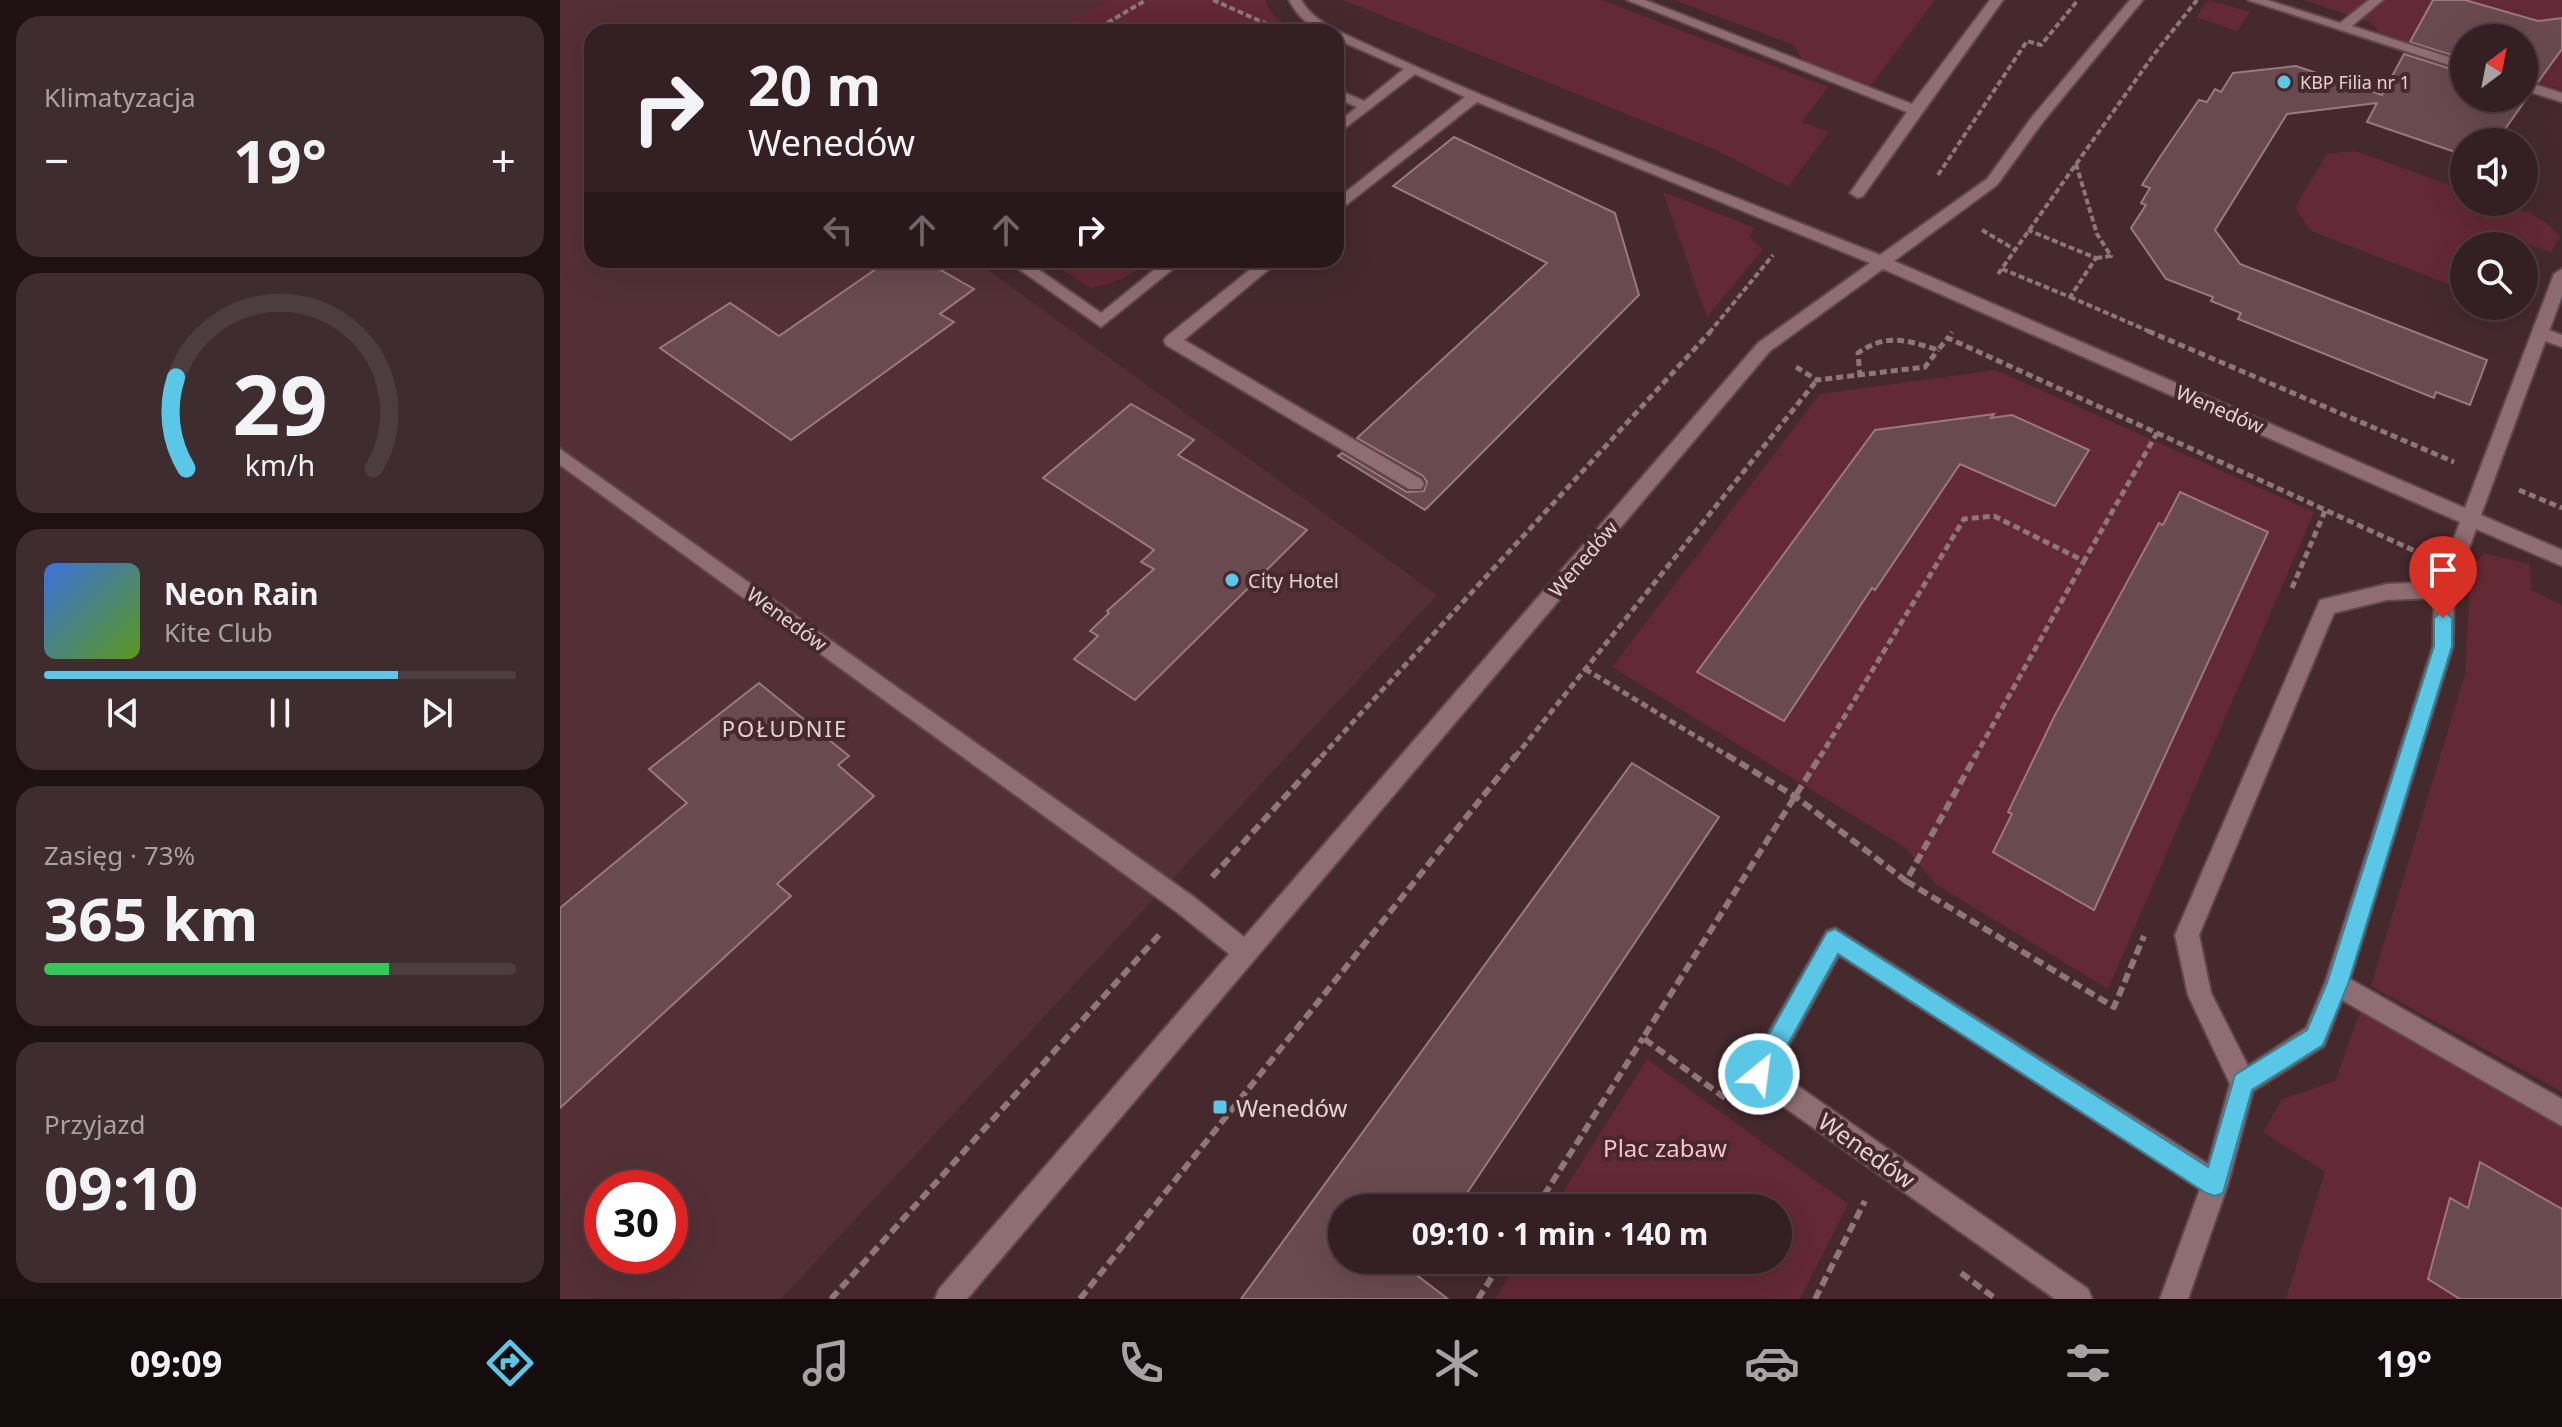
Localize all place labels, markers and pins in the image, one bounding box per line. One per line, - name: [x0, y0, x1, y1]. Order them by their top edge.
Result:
- place label: KBP Filia nr 1: [2300, 70, 2410, 94]
- marker: KBP Filia nr 1: [2275, 73, 2293, 91]
- pin: [2409, 536, 2477, 618]
- place label: City Hotel: [1248, 567, 1339, 594]
- marker: City Hotel: [1223, 571, 1241, 589]
- place label: Wenedów: [1236, 1091, 1348, 1124]
- marker: Wenedów: [1211, 1098, 1229, 1116]

